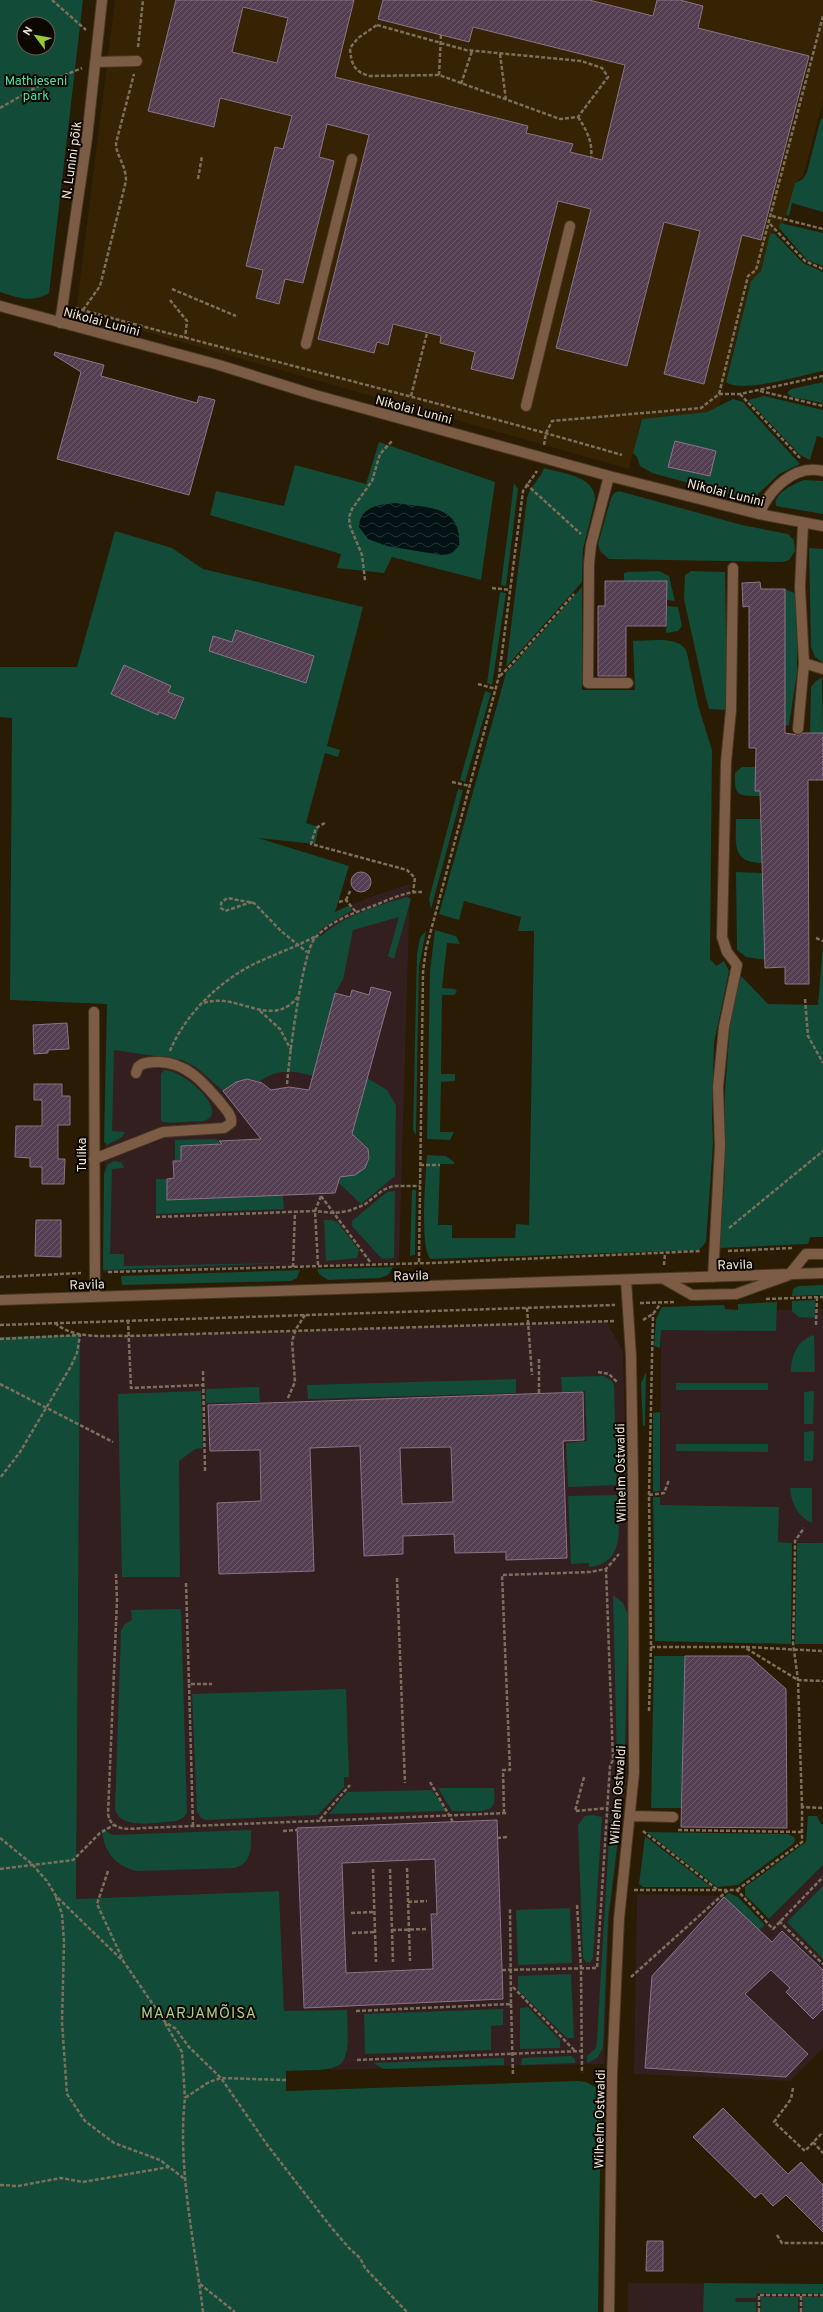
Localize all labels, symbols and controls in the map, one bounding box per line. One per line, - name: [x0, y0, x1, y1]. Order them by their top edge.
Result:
- north arrow: [16, 16, 56, 56]
- text: N: [20, 24, 36, 38]
- park label: Mathieseni park: [5, 74, 67, 105]
- street label: N. Lunini põik: [60, 120, 86, 200]
- street label: Nikolai Lunini: [61, 305, 142, 341]
- street label: Nikolai Lunini: [373, 393, 454, 429]
- street label: Nikolai Lunini: [685, 477, 766, 511]
- street label: Tulika: [75, 1138, 91, 1172]
- street label: Ravila: [717, 1257, 753, 1275]
- street label: Ravila: [393, 1268, 429, 1286]
- street label: Ravila: [69, 1277, 105, 1295]
- street label: Wilhelm Ostwaldi: [613, 1423, 631, 1523]
- street label: Wilhelm Ostwaldi: [608, 1745, 630, 1845]
- district label: MAARJAMÕISA: [141, 2004, 257, 2024]
- street label: Wilhelm Ostwaldi: [592, 2069, 610, 2169]

